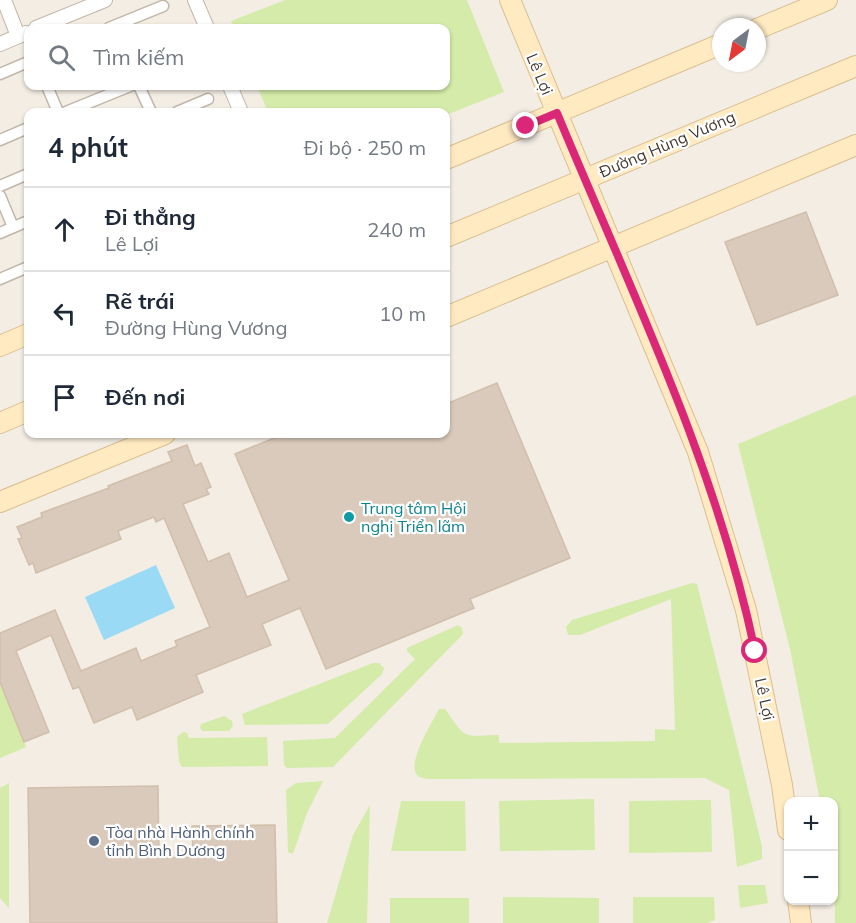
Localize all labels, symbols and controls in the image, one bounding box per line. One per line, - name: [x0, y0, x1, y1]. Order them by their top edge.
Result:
- north arrow: [712, 18, 766, 72]
- search box: [24, 24, 450, 90]
- icon: search: [45, 41, 78, 74]
- text: Tìm kiếm: [93, 43, 184, 71]
- street label: Lê Lợi: [522, 50, 558, 98]
- street label: Đường Hùng Vương: [596, 106, 738, 182]
- route end: [512, 112, 538, 138]
- text: 4 phút: [48, 131, 128, 164]
- text: Đi bộ · 250 m: [304, 135, 426, 160]
- text: Đi thẳng: [105, 203, 196, 231]
- icon: ahead: [48, 213, 81, 246]
- text: 240 m: [367, 217, 426, 242]
- text: Lê Lợi: [105, 231, 159, 256]
- text: Rẽ trái: [105, 287, 175, 315]
- icon: left: [48, 297, 81, 330]
- text: 10 m: [379, 301, 426, 326]
- text: Đường Hùng Vương: [105, 315, 287, 340]
- icon: arrive: [48, 381, 81, 414]
- text: Đến nơi: [105, 383, 185, 411]
- place label: Trung tâm Hội nghị Triển lãm: [361, 498, 466, 536]
- marker: Trung tâm Hội nghị Triển lãm: [342, 510, 356, 524]
- route start: [741, 637, 767, 663]
- street label: Lê Lợi: [751, 676, 779, 722]
- map controls: [784, 797, 838, 905]
- button: +: [784, 797, 838, 851]
- place label: Tòa nhà Hành chính tỉnh Bình Dương: [106, 822, 255, 860]
- marker: Tòa nhà Hành chính tỉnh Bình Dương: [87, 834, 101, 848]
- button: −: [784, 851, 838, 905]

